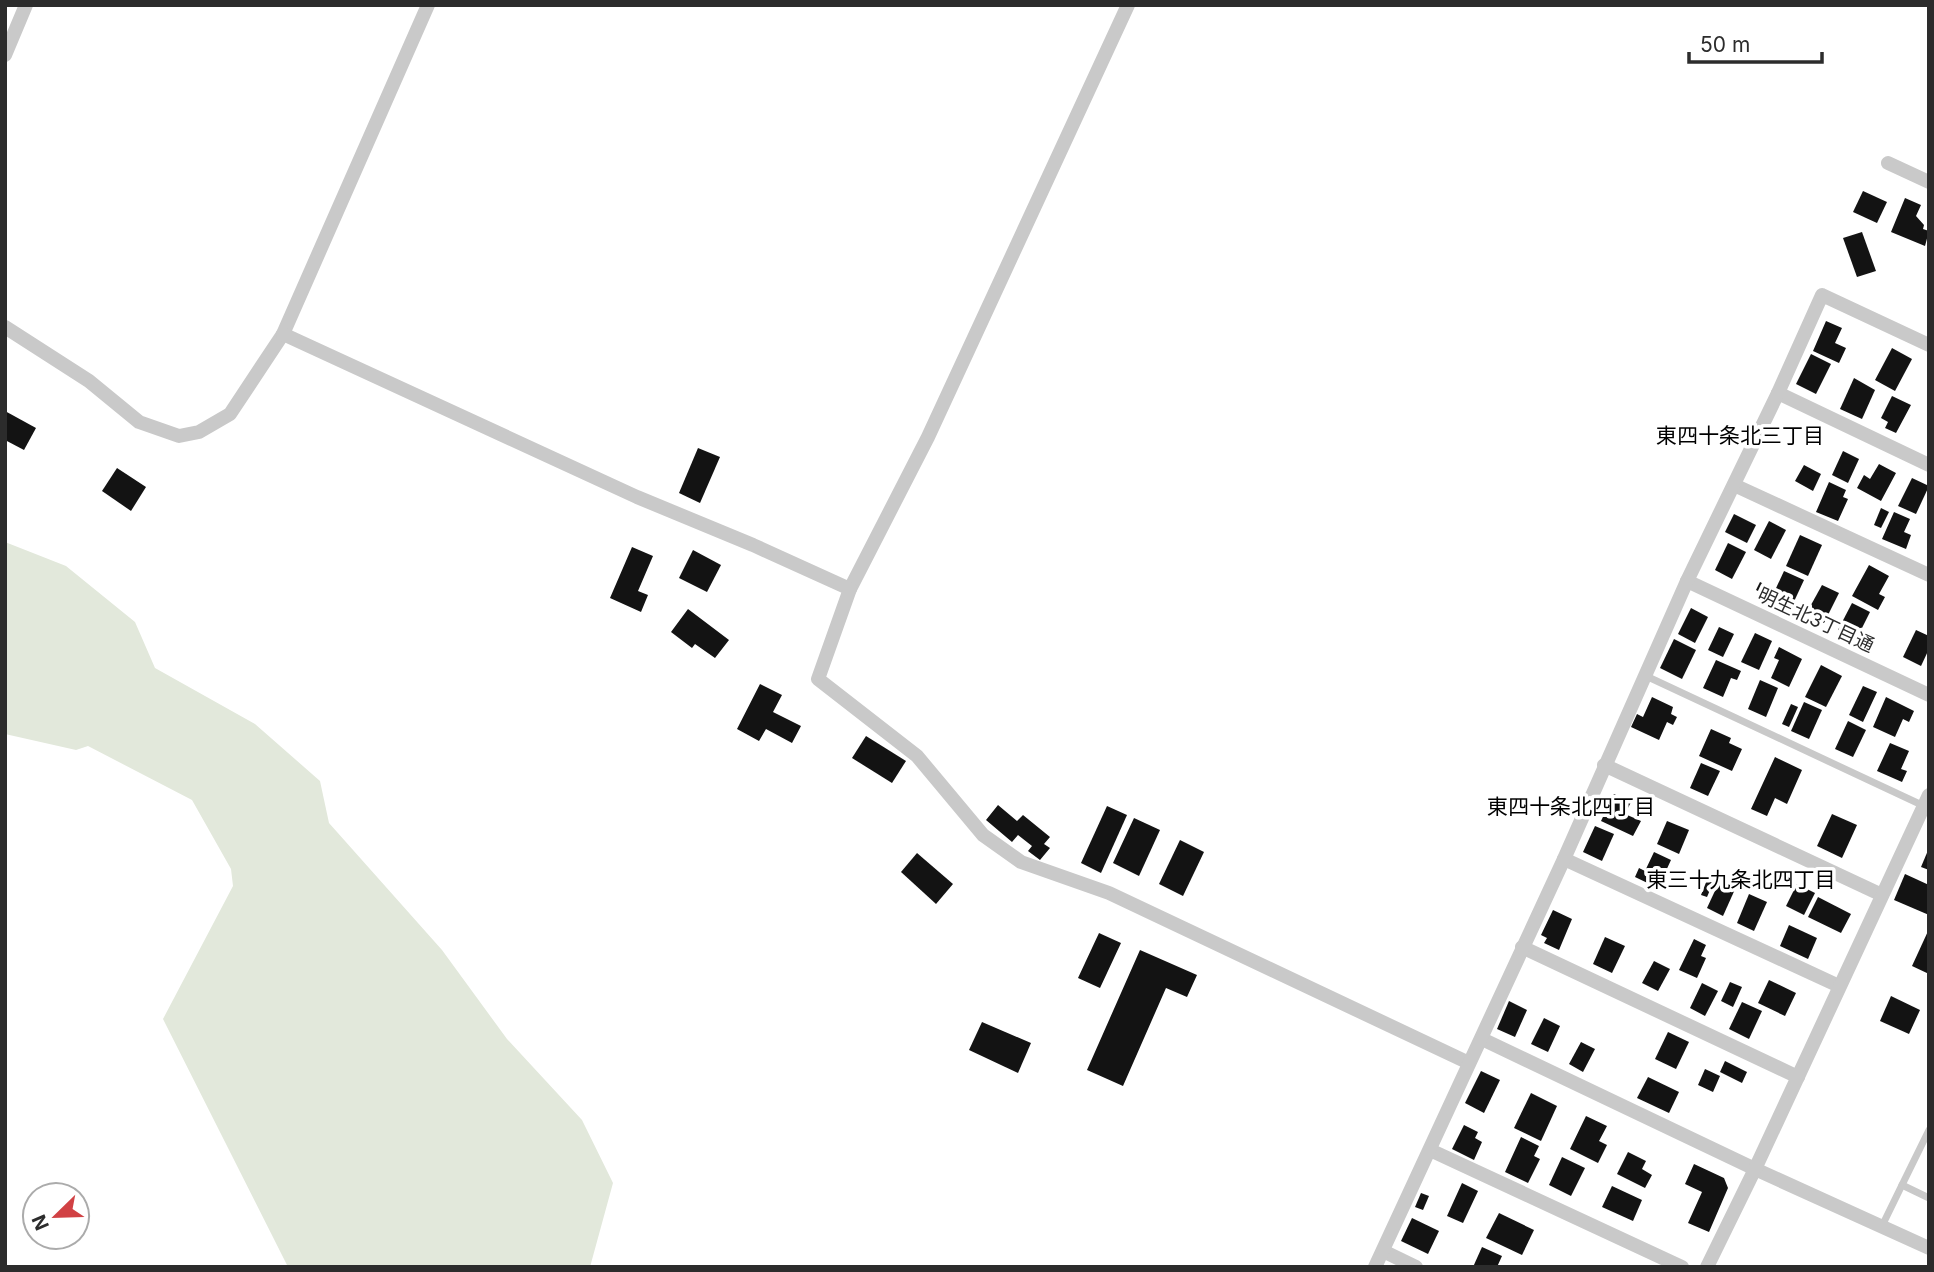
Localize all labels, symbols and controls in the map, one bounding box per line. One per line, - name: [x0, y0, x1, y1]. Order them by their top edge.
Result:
- scale bar: [1689, 21, 1822, 65]
- text: 50 m: [1700, 32, 1750, 57]
- district label: 東四十条北三丁目: [1656, 423, 1824, 448]
- street label: 明生北3丁目通: [1754, 583, 1878, 657]
- district label: 東四十条北四丁目: [1487, 794, 1655, 819]
- district label: 東三十九条北四丁目: [1647, 867, 1836, 892]
- north arrow: [21, 1181, 91, 1251]
- text: N: [27, 1211, 54, 1234]

